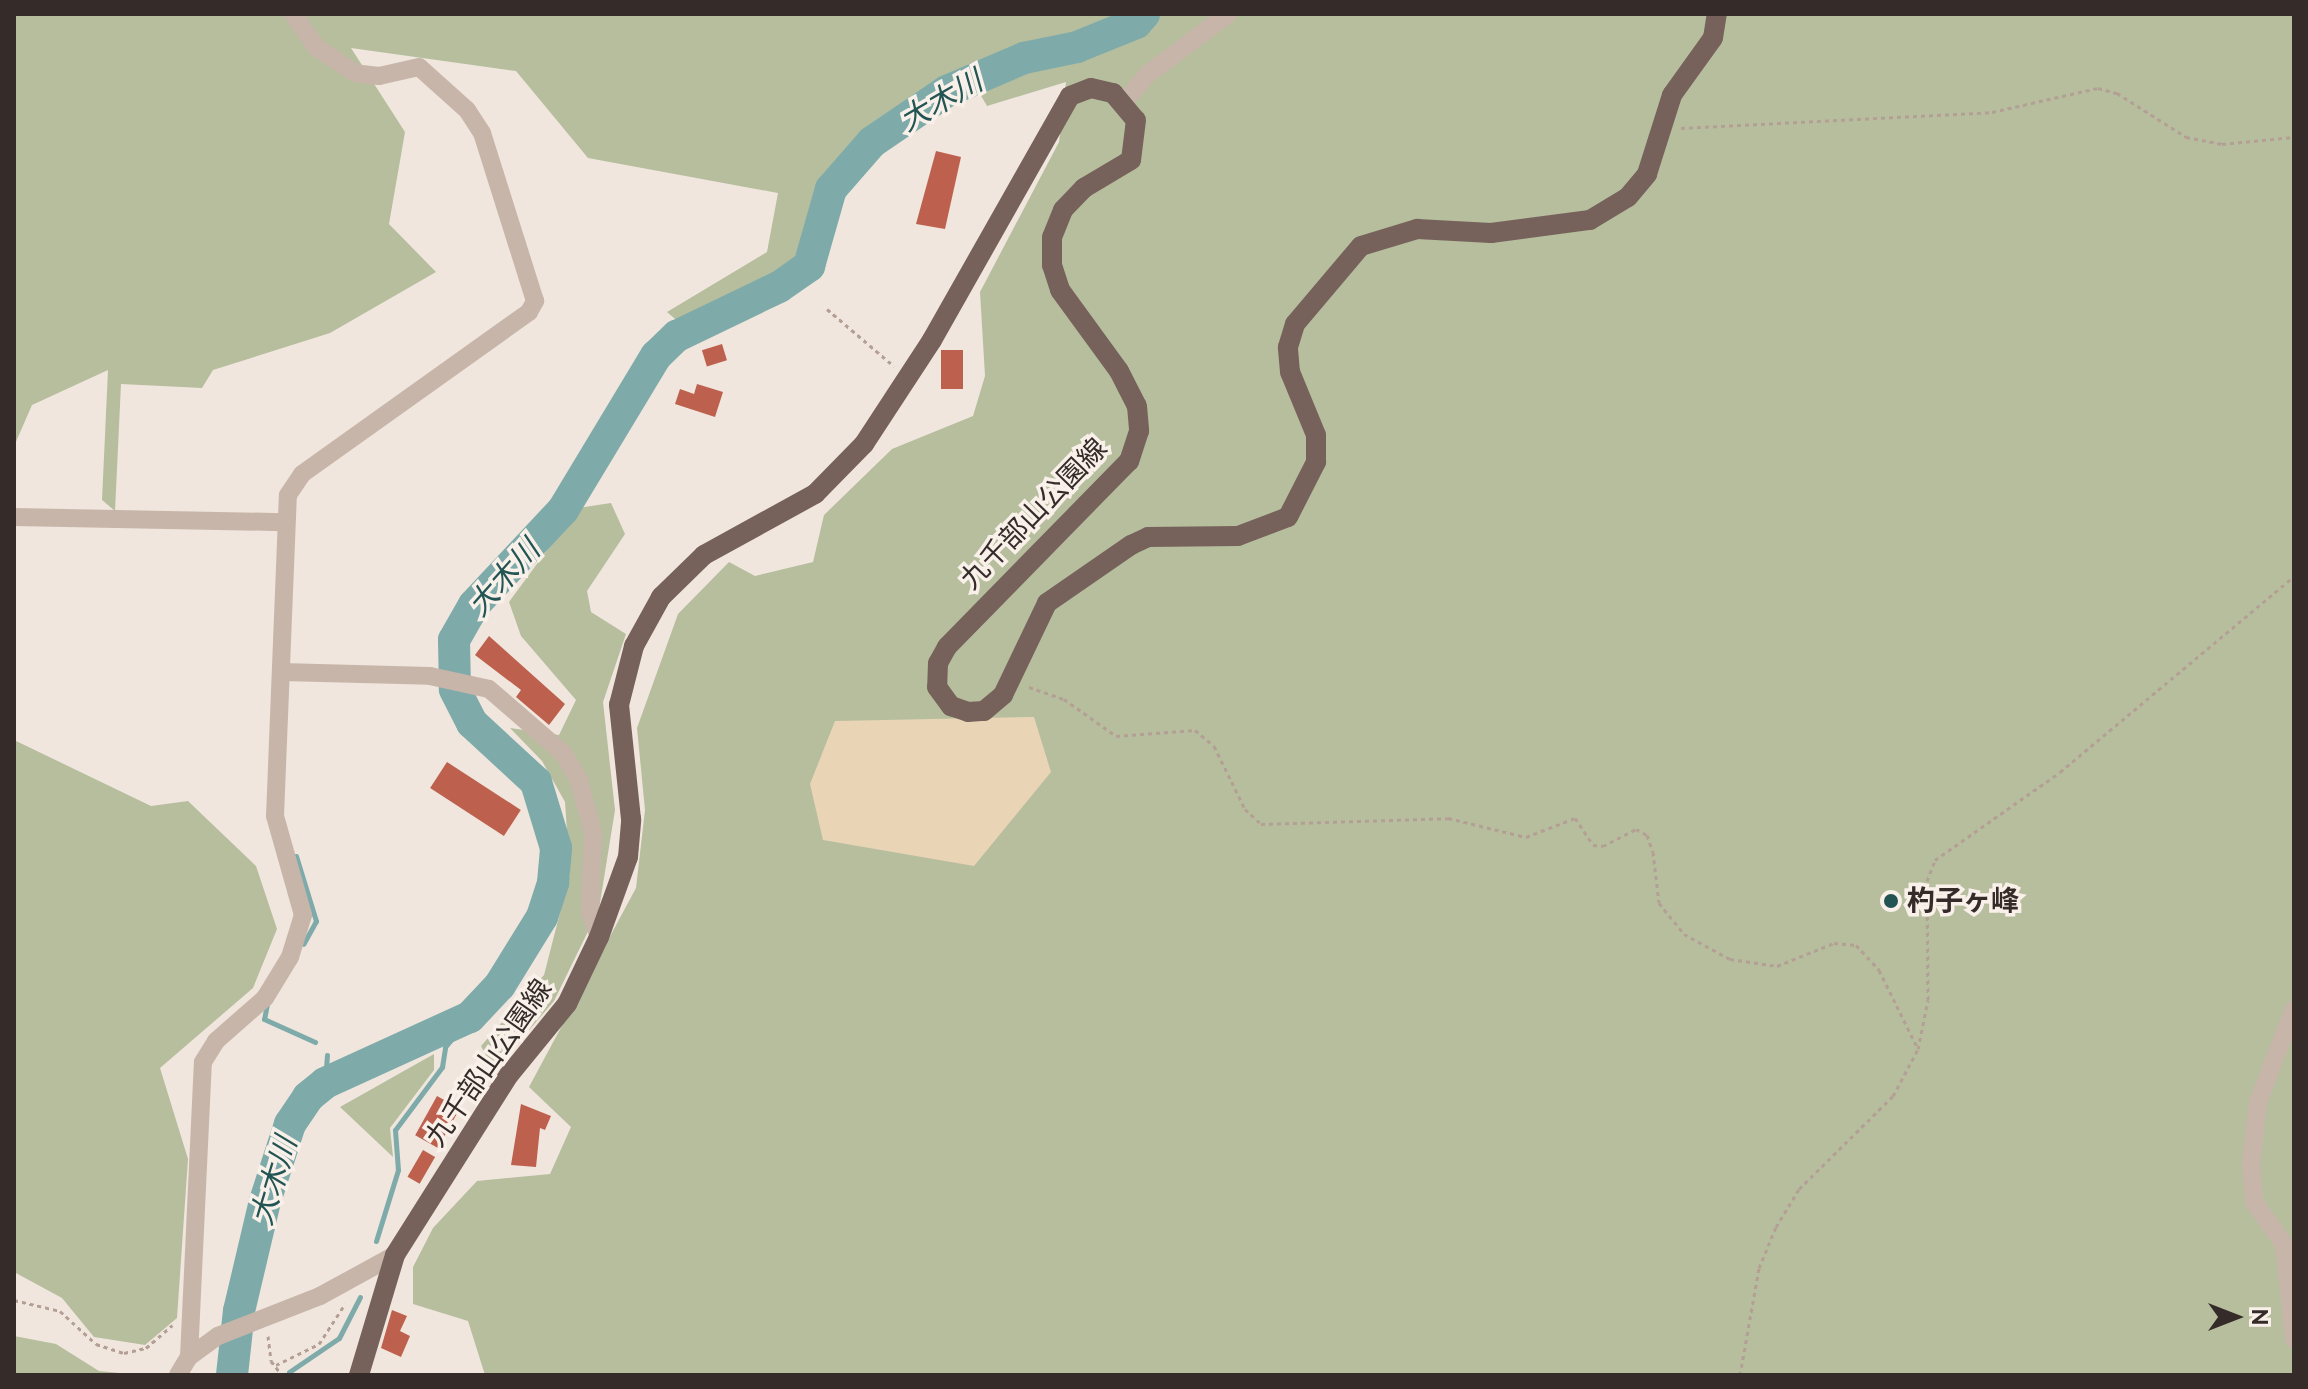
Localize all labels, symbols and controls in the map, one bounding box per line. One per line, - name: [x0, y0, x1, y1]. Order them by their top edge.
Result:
- water label: 大木川: [893, 63, 989, 139]
- street label: 九千部山公園線: [954, 432, 1114, 596]
- water label: 大木川: [461, 533, 547, 623]
- place label: 杓子ヶ峰: [1907, 884, 2019, 918]
- marker: 杓子ヶ峰: [1882, 892, 1900, 910]
- street label: 九千部山公園線: [419, 973, 559, 1153]
- water label: 大木川: [244, 1133, 304, 1229]
- north arrow: [2196, 1277, 2276, 1357]
- text: N: [2247, 1309, 2273, 1325]

